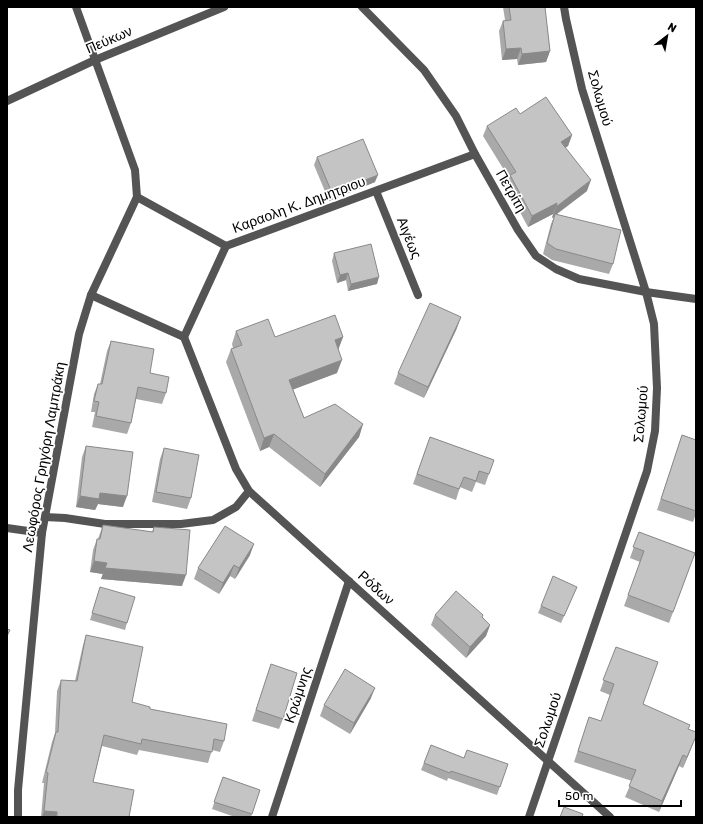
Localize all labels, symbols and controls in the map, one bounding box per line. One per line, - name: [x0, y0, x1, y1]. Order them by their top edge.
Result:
- north arrow: [647, 16, 687, 56]
- text: N: [665, 20, 679, 36]
- street label: Πεύκων: [83, 23, 135, 57]
- street label: Σολωμού: [584, 68, 616, 128]
- street label: Πετρίτη: [492, 167, 530, 215]
- street label: Καραολη Κ. Δημητριου: [230, 173, 368, 237]
- street label: Αιγέως: [393, 215, 425, 262]
- street label: Λεωφόρος Γρηγόρη Λαμπράκη: [19, 361, 69, 553]
- street label: Σολωμού: [630, 385, 652, 443]
- street label: Ρόδων: [354, 567, 398, 609]
- street label: Κρώμνης: [281, 665, 315, 725]
- street label: Σολωμού: [531, 690, 565, 750]
- scale bar: [559, 782, 681, 808]
- text: 50 m: [565, 789, 593, 803]

